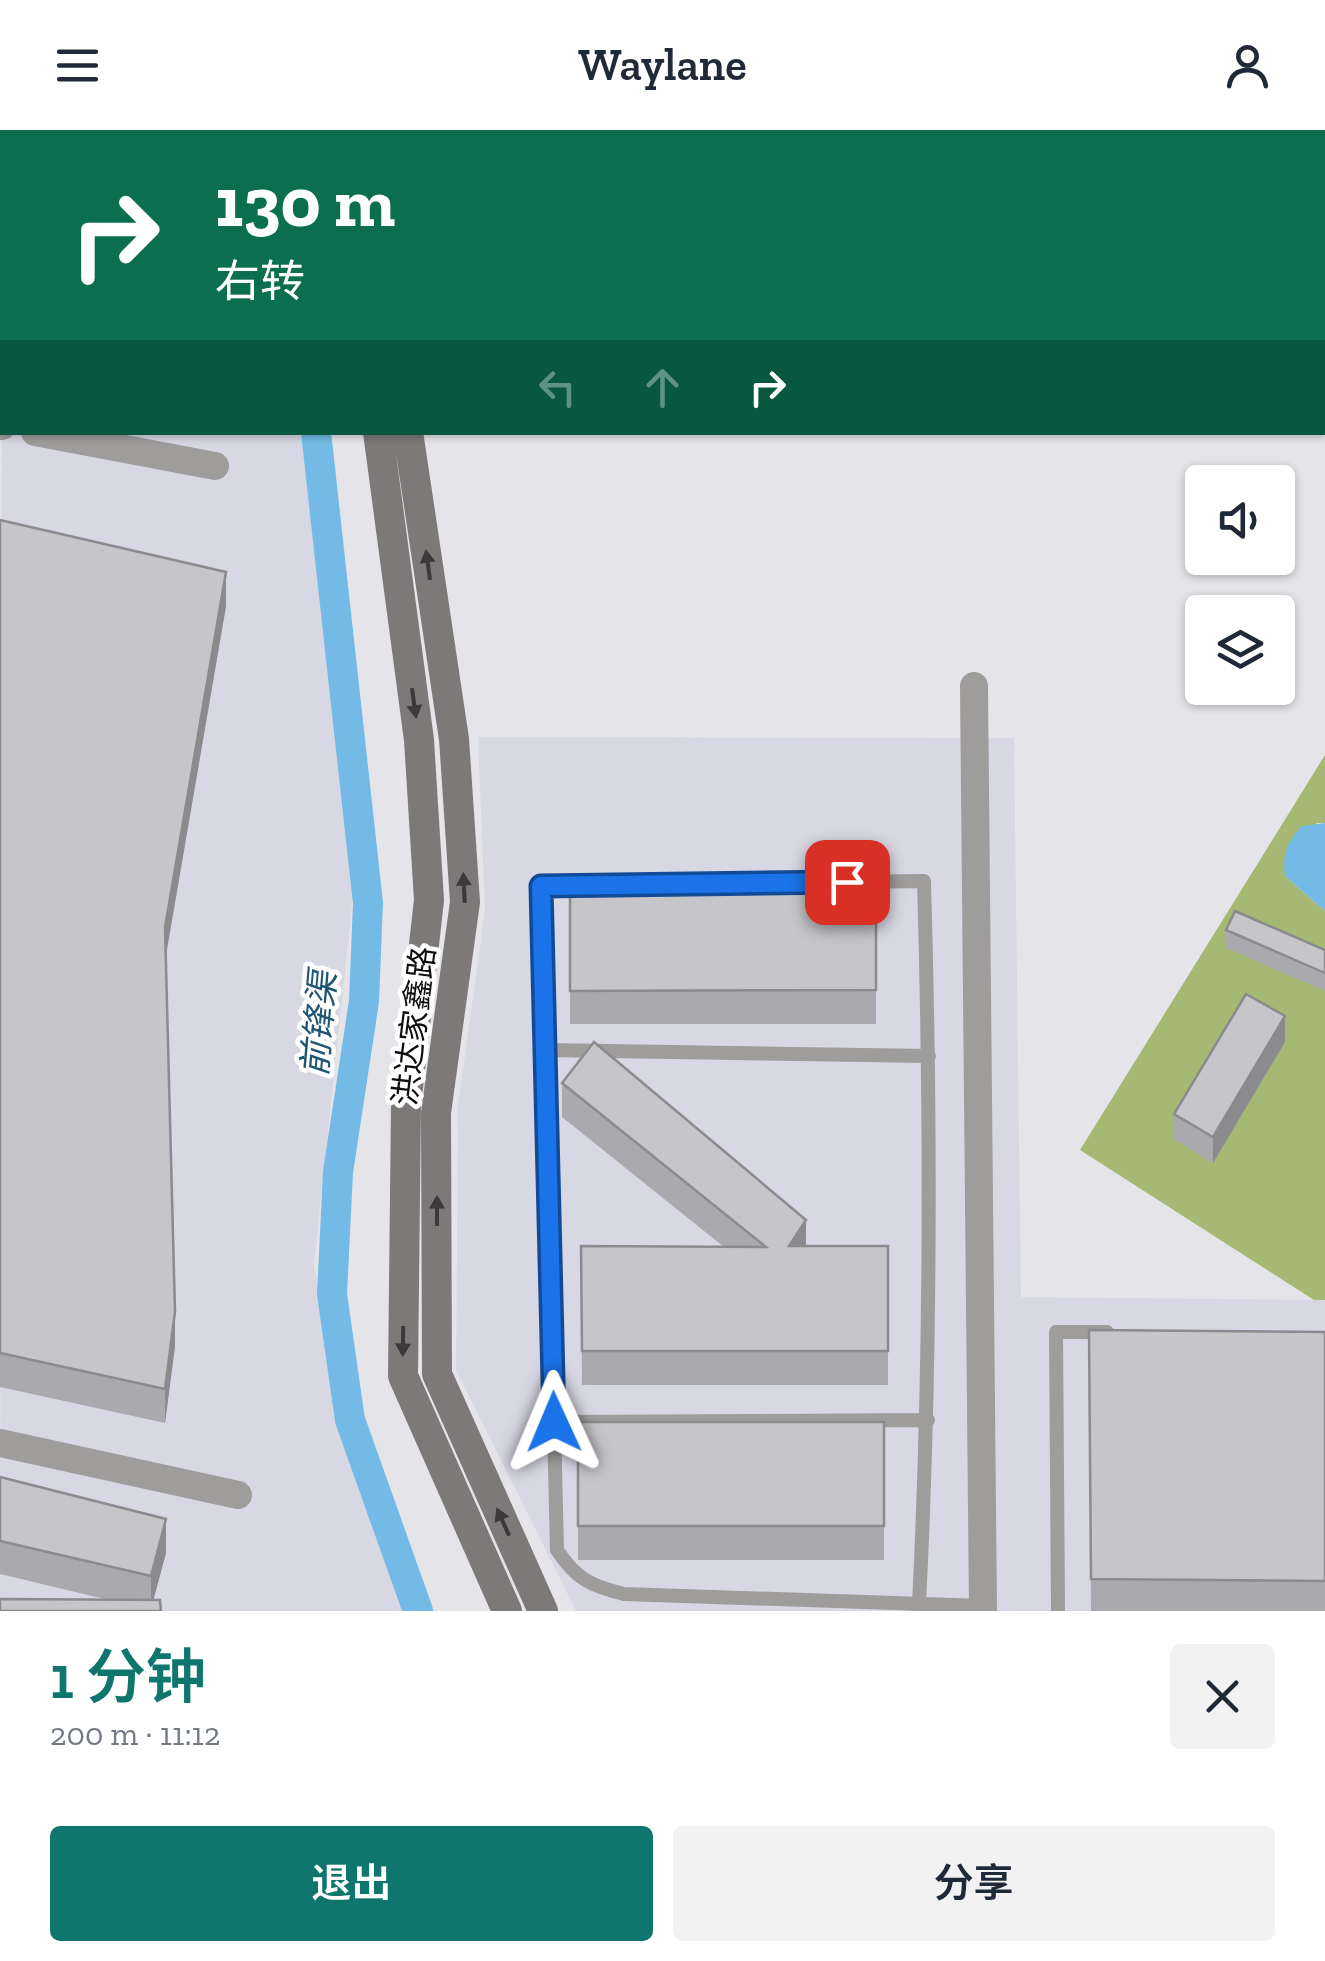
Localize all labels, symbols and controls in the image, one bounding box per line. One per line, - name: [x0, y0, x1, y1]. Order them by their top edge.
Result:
- icon: menu: [50, 38, 105, 93]
- text: Waylane: [578, 38, 747, 92]
- icon: person: [1220, 38, 1275, 93]
- text: 130 m: [215, 160, 395, 244]
- icon: right: [50, 170, 180, 300]
- text: 右转: [215, 255, 305, 309]
- icon: left: [530, 360, 585, 415]
- icon: ahead: [635, 360, 690, 415]
- icon: right: [740, 360, 795, 415]
- map controls: [1185, 465, 1295, 705]
- button: sound: [1185, 465, 1295, 575]
- one-way arrow: [420, 549, 435, 581]
- button: layers: [1185, 595, 1295, 705]
- one-way arrow: [406, 687, 422, 719]
- pin: [805, 840, 890, 925]
- icon: arrive: [820, 855, 875, 910]
- one-way arrow: [456, 871, 472, 903]
- street label: 洪达家鑫路: [385, 944, 443, 1108]
- water label: 前锋渠: [294, 965, 345, 1078]
- one-way arrow: [429, 1194, 445, 1226]
- one-way arrow: [395, 1325, 411, 1357]
- position arrow: [502, 1370, 606, 1474]
- one-way arrow: [495, 1507, 512, 1536]
- text: 1 分钟: [50, 1641, 206, 1713]
- button: close: [1170, 1644, 1275, 1749]
- text: 200 m · 11:12: [50, 1715, 220, 1753]
- button: 退出: [50, 1826, 653, 1941]
- button: 分享: [673, 1826, 1275, 1941]

